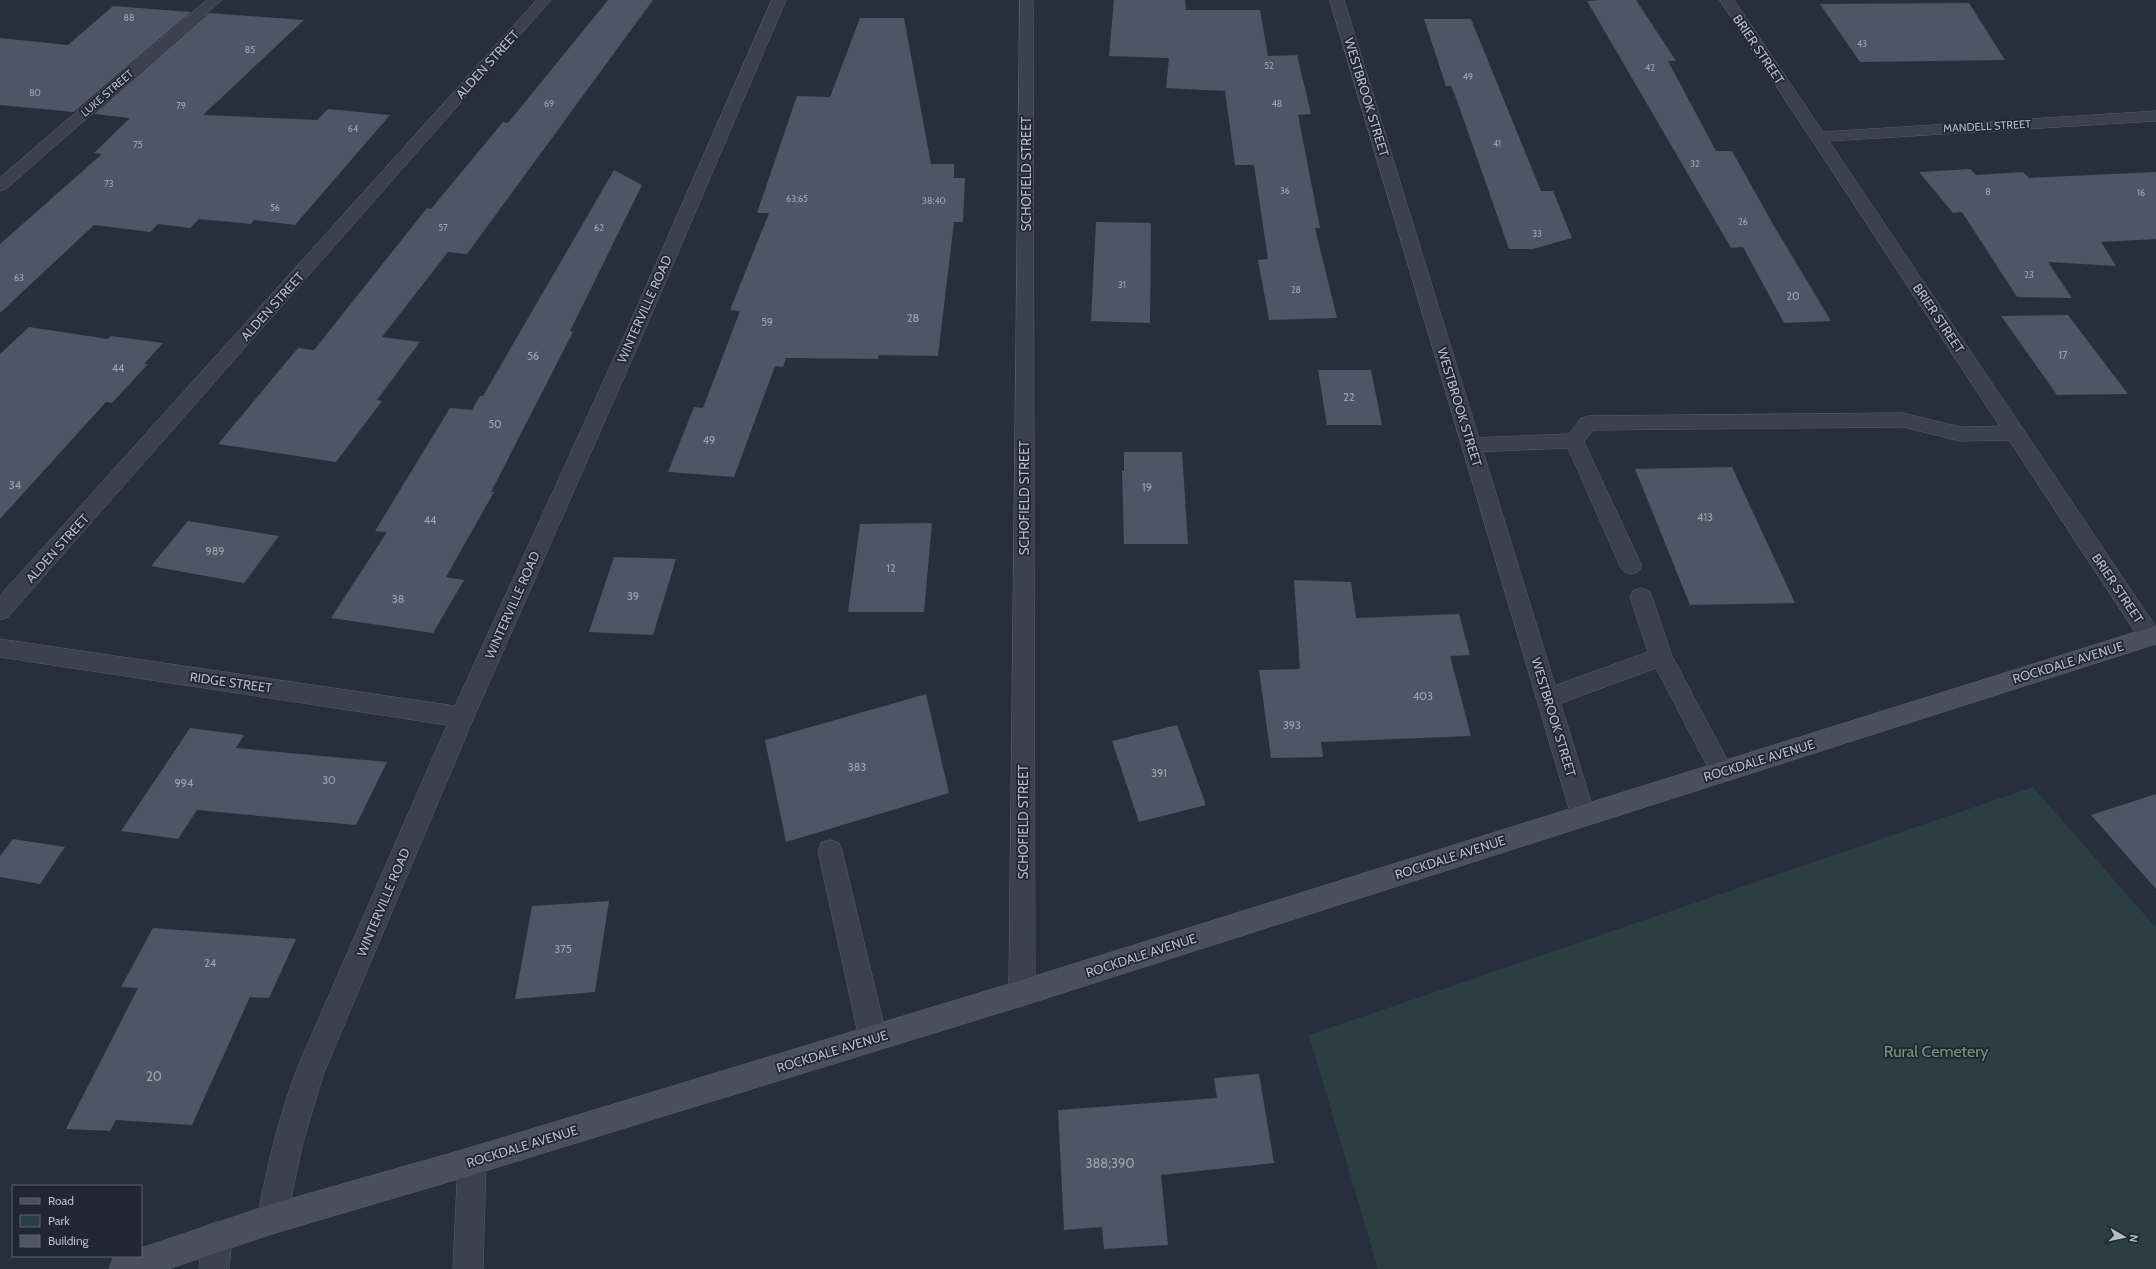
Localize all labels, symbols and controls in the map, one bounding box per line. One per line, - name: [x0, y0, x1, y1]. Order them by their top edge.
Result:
- street label: BRIER STREET: [1730, 11, 1788, 87]
- house number: 88: [124, 12, 134, 23]
- street label: ALDEN STREET: [452, 26, 522, 102]
- street label: WESTBROOK STREET: [1341, 36, 1393, 159]
- house number: 43: [1857, 38, 1867, 49]
- house number: 85: [245, 44, 255, 55]
- house number: 52: [1264, 60, 1274, 71]
- house number: 42: [1645, 62, 1655, 73]
- street label: LUKE STREET: [78, 66, 136, 120]
- house number: 49: [1463, 71, 1473, 82]
- house number: 80: [29, 87, 41, 98]
- house number: 69: [544, 98, 554, 109]
- house number: 48: [1272, 98, 1282, 109]
- house number: 79: [176, 100, 186, 111]
- street label: SCHOFIELD STREET: [1018, 117, 1034, 231]
- street label: MANDELL STREET: [1943, 117, 2031, 135]
- house number: 64: [348, 123, 358, 134]
- house number: 41: [1493, 138, 1501, 149]
- house number: 75: [133, 139, 143, 150]
- house number: 32: [1690, 158, 1700, 169]
- house number: 73: [104, 178, 114, 189]
- house number: 36: [1280, 185, 1290, 196]
- house number: 8: [1985, 186, 1991, 197]
- house number: 16: [2137, 187, 2145, 198]
- house number: 63;65: [786, 193, 808, 204]
- house number: 38;40: [922, 195, 946, 206]
- house number: 56: [270, 202, 280, 213]
- house number: 26: [1738, 216, 1748, 227]
- house number: 57: [438, 222, 448, 233]
- house number: 62: [594, 222, 604, 233]
- house number: 33: [1532, 228, 1542, 239]
- street label: WINTERVILLE ROAD: [613, 253, 675, 365]
- street label: ALDEN STREET: [237, 268, 307, 344]
- house number: 23: [2024, 269, 2034, 280]
- house number: 63: [14, 272, 24, 283]
- house number: 31: [1118, 279, 1126, 290]
- street label: BRIER STREET: [1910, 280, 1968, 356]
- house number: 28: [1291, 284, 1301, 295]
- house number: 20: [1786, 289, 1800, 303]
- house number: 28: [907, 311, 919, 325]
- house number: 59: [761, 315, 773, 329]
- street label: WESTBROOK STREET: [1434, 346, 1486, 469]
- house number: 17: [2058, 348, 2068, 362]
- house number: 56: [527, 349, 539, 363]
- house number: 44: [112, 361, 125, 375]
- house number: 22: [1343, 390, 1355, 404]
- house number: 50: [488, 417, 502, 431]
- house number: 49: [703, 433, 715, 447]
- street label: SCHOFIELD STREET: [1016, 441, 1032, 555]
- house number: 34: [9, 478, 22, 492]
- house number: 19: [1142, 480, 1152, 494]
- street label: ALDEN STREET: [22, 510, 92, 586]
- house number: 413: [1697, 510, 1713, 524]
- house number: 44: [424, 513, 437, 527]
- house number: 989: [205, 544, 225, 558]
- street label: WINTERVILLE ROAD: [481, 549, 543, 661]
- street label: BRIER STREET: [2089, 550, 2147, 626]
- house number: 12: [886, 561, 896, 575]
- house number: 39: [627, 589, 639, 603]
- house number: 38: [392, 592, 404, 606]
- street label: ROCKDALE AVENUE: [2010, 637, 2126, 687]
- street label: WESTBROOK STREET: [1528, 656, 1580, 779]
- street label: RIDGE STREET: [189, 668, 273, 696]
- house number: 403: [1413, 689, 1433, 703]
- house number: 393: [1283, 718, 1301, 732]
- street label: ROCKDALE AVENUE: [1701, 735, 1817, 785]
- house number: 383: [848, 760, 866, 774]
- street label: SCHOFIELD STREET: [1015, 765, 1031, 879]
- house number: 391: [1151, 766, 1167, 780]
- house number: 30: [322, 773, 336, 787]
- house number: 994: [175, 776, 194, 790]
- street label: ROCKDALE AVENUE: [1393, 832, 1507, 882]
- street label: WINTERVILLE ROAD: [353, 845, 413, 959]
- street label: ROCKDALE AVENUE: [1084, 930, 1198, 980]
- house number: 375: [554, 942, 572, 956]
- house number: 24: [204, 956, 217, 970]
- street label: ROCKDALE AVENUE: [774, 1026, 890, 1076]
- park label: Rural Cemetery: [1884, 1042, 1988, 1061]
- house number: 20: [146, 1068, 162, 1084]
- street label: ROCKDALE AVENUE: [464, 1121, 580, 1171]
- house number: 388;390: [1085, 1155, 1135, 1171]
- legend: [12, 1185, 142, 1257]
- text: Road: [48, 1193, 74, 1208]
- text: Park: [48, 1213, 70, 1228]
- north arrow: [2104, 1217, 2144, 1257]
- text: Building: [48, 1233, 90, 1248]
- text: N: [2126, 1234, 2141, 1244]

